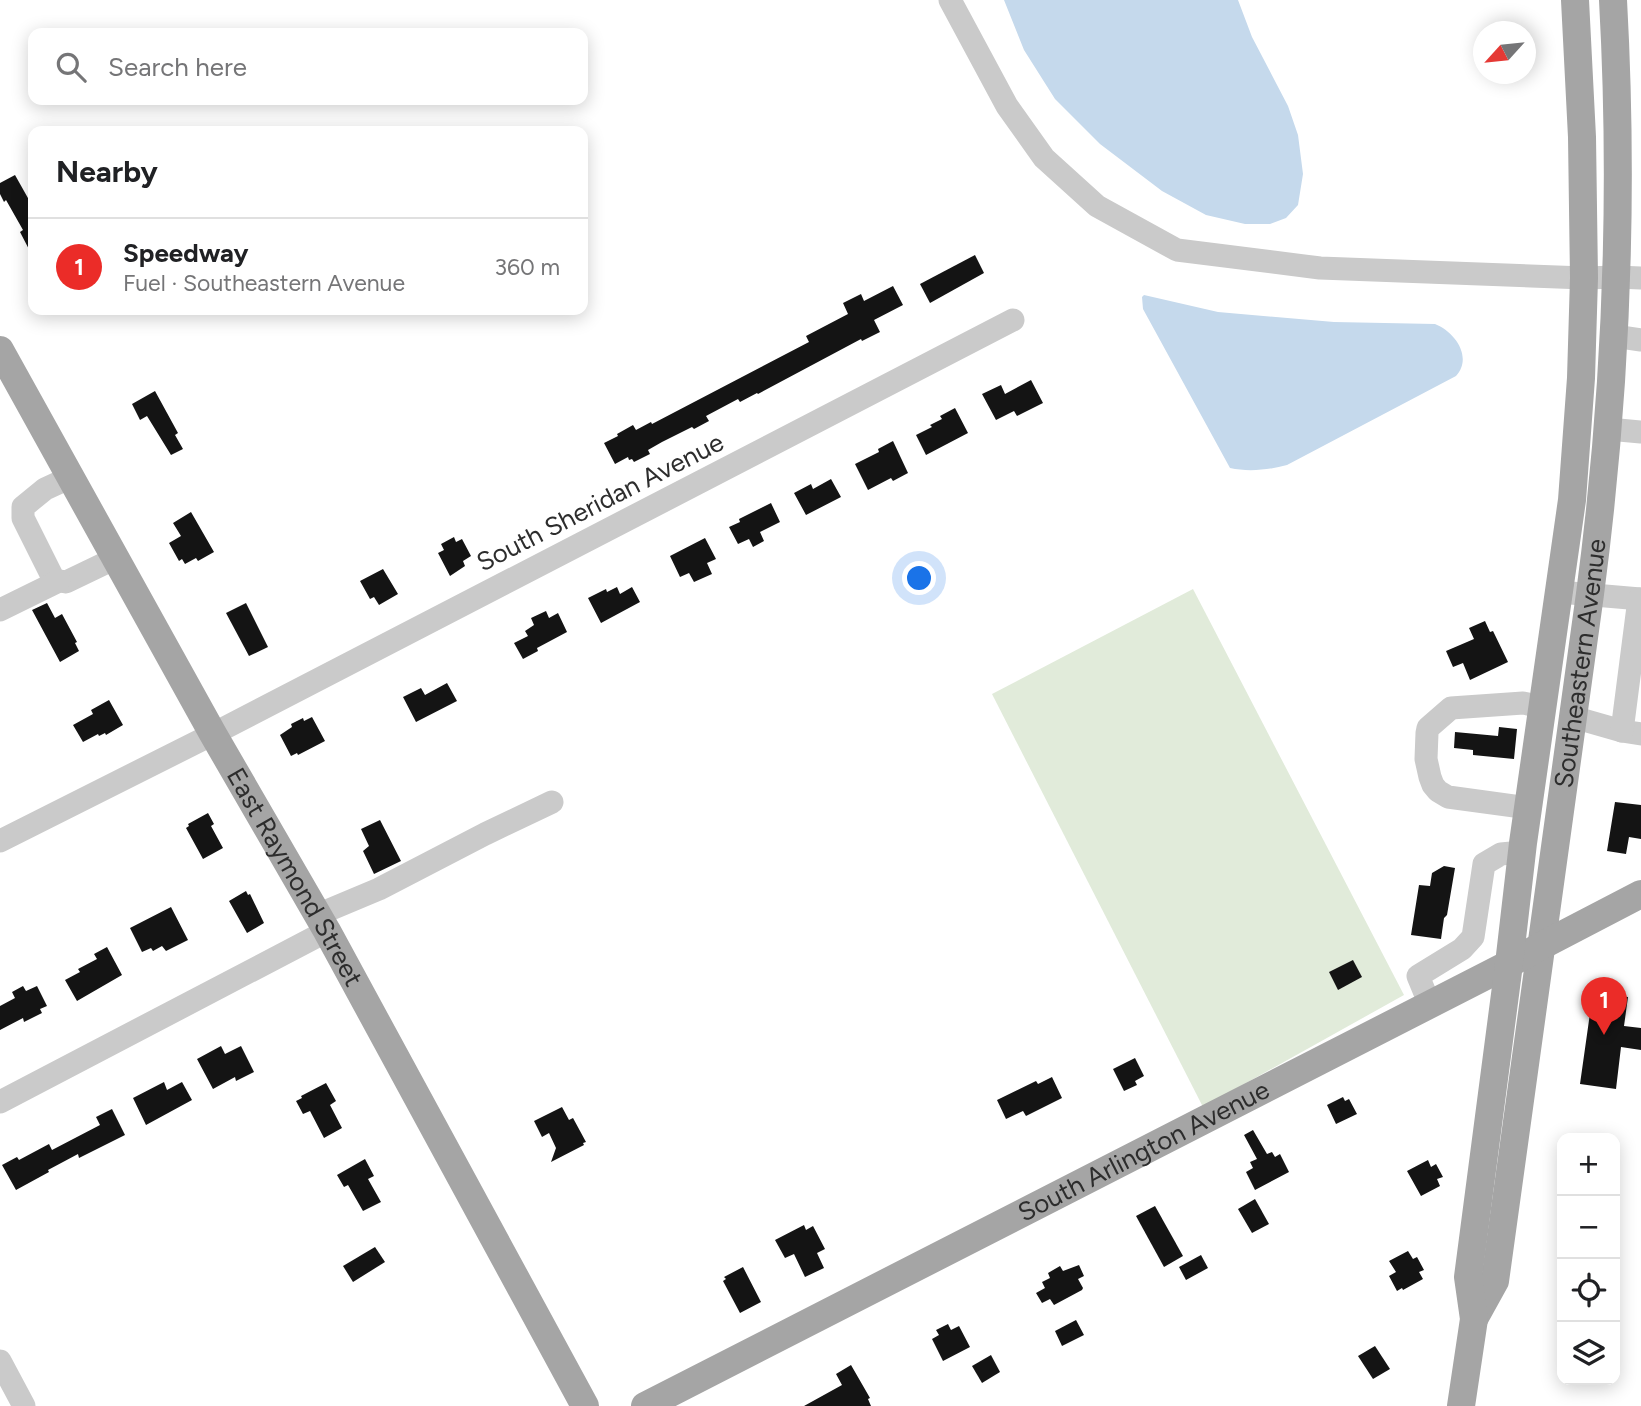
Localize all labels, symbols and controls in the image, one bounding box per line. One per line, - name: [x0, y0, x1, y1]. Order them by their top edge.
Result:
- north arrow: [1473, 21, 1536, 84]
- search box: [28, 28, 588, 105]
- icon: search: [52, 48, 90, 86]
- text: Search here: [108, 51, 247, 83]
- text: Nearby: [56, 153, 158, 190]
- text: Speedway: [123, 237, 248, 269]
- text: 1: [74, 253, 84, 281]
- text: 360 m: [494, 253, 560, 281]
- text: Fuel · Southeastern Avenue: [123, 269, 405, 297]
- street label: South Sheridan Avenue: [471, 426, 729, 578]
- street label: Southeastern Avenue: [1547, 537, 1613, 790]
- your location: [902, 561, 936, 595]
- street label: East Raymond Street: [220, 762, 370, 992]
- pin: 1: [1581, 977, 1627, 1035]
- street label: South Arlington Avenue: [1012, 1073, 1275, 1229]
- map controls: [1557, 1133, 1620, 1385]
- button: +: [1557, 1133, 1620, 1196]
- button: −: [1557, 1196, 1620, 1259]
- button: locate: [1557, 1259, 1620, 1322]
- button: layers: [1557, 1322, 1620, 1385]

